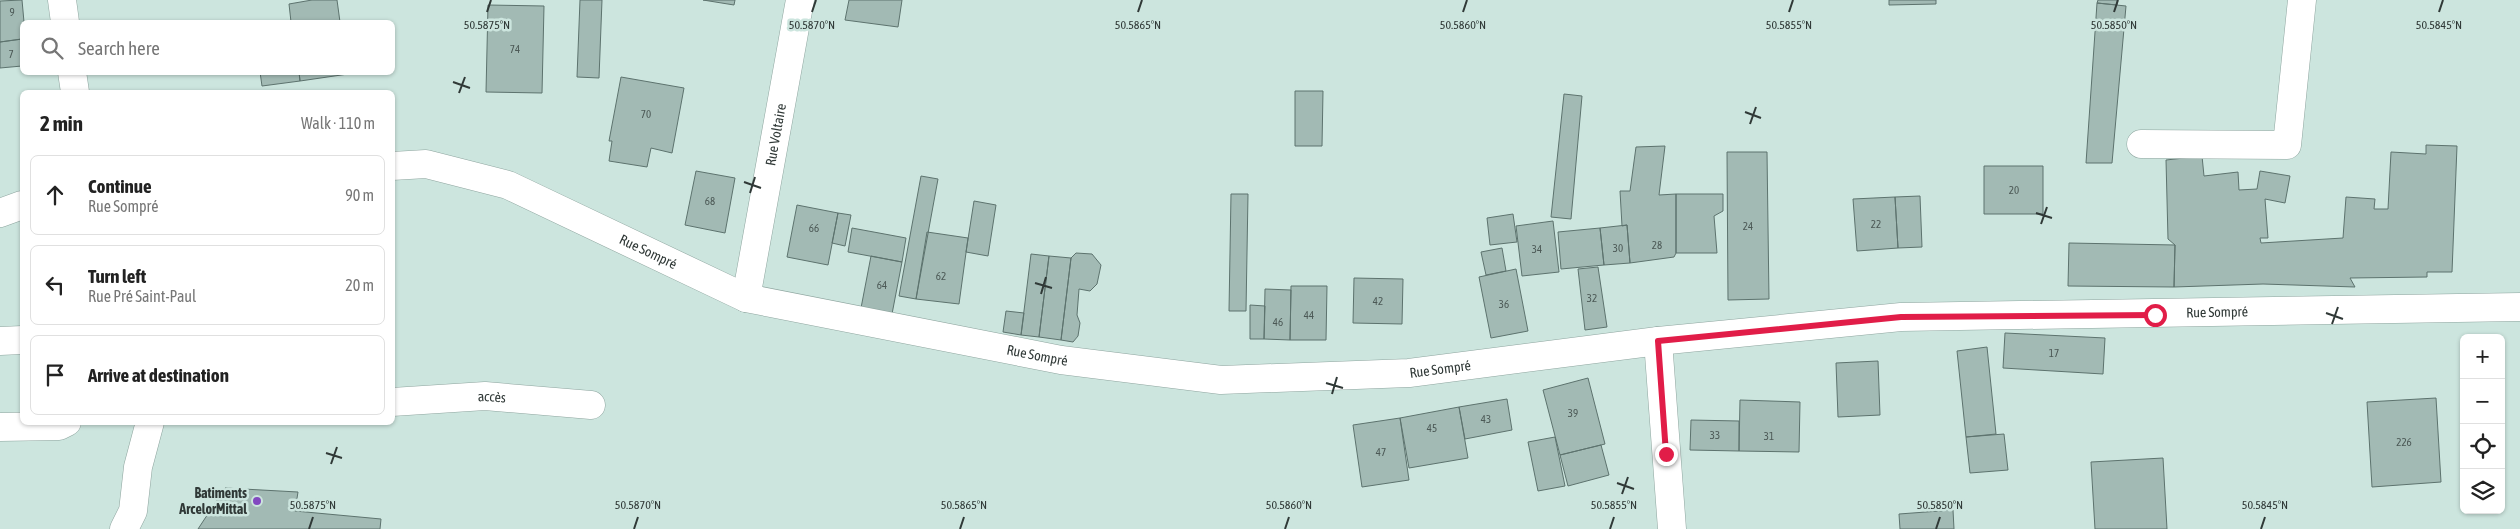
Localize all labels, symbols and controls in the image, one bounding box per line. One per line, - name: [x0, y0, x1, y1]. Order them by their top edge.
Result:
- house number: 9: [9, 6, 15, 18]
- text: 50.5875°N: [464, 18, 510, 32]
- text: 50.5870°N: [789, 18, 835, 32]
- text: 50.5865°N: [1115, 18, 1161, 32]
- text: 50.5860°N: [1440, 18, 1486, 32]
- text: 50.5855°N: [1766, 18, 1812, 32]
- text: 50.5850°N: [2091, 18, 2137, 32]
- text: 50.5845°N: [2416, 18, 2462, 32]
- search box: [20, 20, 395, 75]
- icon: search: [38, 34, 66, 62]
- text: Search here: [78, 37, 160, 59]
- house number: 74: [510, 43, 520, 55]
- house number: 7: [8, 48, 14, 60]
- street label: Rue Voltaire: [762, 102, 789, 167]
- house number: 70: [641, 108, 651, 120]
- text: 2 min: [40, 111, 83, 135]
- text: Walk · 110 m: [301, 114, 375, 132]
- text: Continue: [88, 175, 152, 197]
- icon: ahead: [41, 181, 69, 209]
- house number: 20: [2009, 184, 2019, 196]
- text: 90 m: [345, 186, 374, 204]
- house number: 68: [705, 195, 715, 207]
- text: Rue Sompré: [88, 197, 159, 215]
- house number: 22: [1871, 218, 1881, 230]
- house number: 24: [1743, 220, 1753, 232]
- house number: 66: [809, 222, 819, 234]
- street label: Rue Sompré: [617, 231, 680, 272]
- house number: 28: [1652, 239, 1662, 251]
- house number: 30: [1613, 242, 1623, 254]
- house number: 34: [1532, 243, 1542, 255]
- text: Turn left: [88, 265, 146, 287]
- house number: 62: [936, 270, 946, 282]
- icon: left: [41, 271, 69, 299]
- text: 20 m: [345, 276, 374, 294]
- house number: 64: [877, 279, 887, 291]
- text: Rue Pré Saint-Paul: [88, 287, 196, 305]
- house number: 32: [1587, 292, 1597, 304]
- house number: 42: [1373, 295, 1383, 307]
- house number: 36: [1499, 298, 1509, 310]
- street label: Rue Sompré: [2186, 303, 2248, 320]
- route start: [2144, 304, 2167, 327]
- house number: 44: [1304, 309, 1314, 321]
- house number: 46: [1273, 316, 1283, 328]
- map controls: [2460, 334, 2505, 514]
- button: +: [2460, 334, 2505, 379]
- street label: Rue Sompré: [1005, 342, 1069, 369]
- house number: 17: [2049, 347, 2059, 359]
- street label: Rue Sompré: [1409, 357, 1472, 381]
- icon: arrive: [41, 361, 69, 389]
- text: Arrive at destination: [88, 364, 229, 386]
- button: −: [2460, 379, 2505, 424]
- street label: accès: [477, 388, 507, 406]
- house number: 39: [1568, 407, 1578, 419]
- house number: 43: [1481, 413, 1491, 425]
- house number: 45: [1427, 422, 1437, 434]
- button: locate: [2460, 424, 2505, 469]
- house number: 33: [1710, 429, 1720, 441]
- house number: 31: [1764, 430, 1774, 442]
- house number: 226: [2396, 436, 2412, 448]
- route end: [1655, 443, 1678, 466]
- house number: 47: [1376, 446, 1386, 458]
- button: layers: [2460, 469, 2505, 514]
- place label: Batiments ArcelorMittal: [178, 485, 247, 517]
- marker: Batiments ArcelorMittal: [251, 495, 263, 507]
- text: 50.5875°N: [290, 498, 336, 512]
- text: 50.5870°N: [615, 498, 661, 512]
- text: 50.5865°N: [941, 498, 987, 512]
- text: 50.5860°N: [1266, 498, 1312, 512]
- text: 50.5855°N: [1591, 498, 1637, 512]
- text: 50.5850°N: [1917, 498, 1963, 512]
- text: 50.5845°N: [2242, 498, 2288, 512]

